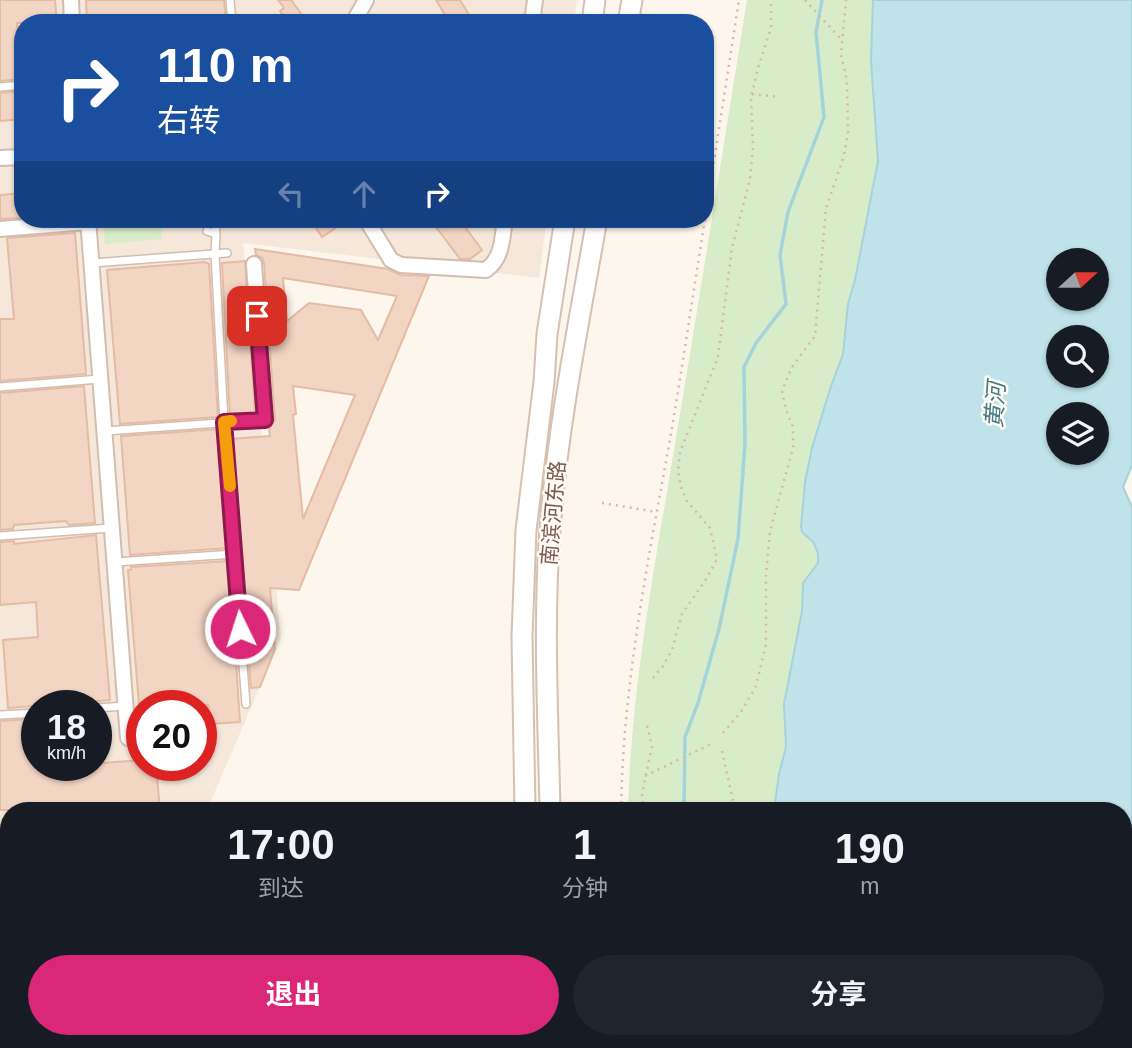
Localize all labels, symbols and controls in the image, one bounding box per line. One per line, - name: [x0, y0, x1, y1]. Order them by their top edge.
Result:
- text: 110 m: [157, 38, 293, 92]
- icon: right: [42, 42, 133, 133]
- text: 右转: [157, 103, 221, 139]
- icon: left: [272, 175, 310, 213]
- icon: ahead: [345, 175, 383, 213]
- icon: right: [418, 175, 456, 213]
- north arrow: [1046, 248, 1110, 312]
- map controls: [1046, 248, 1109, 465]
- pin: [227, 286, 287, 346]
- icon: arrive: [238, 297, 276, 335]
- button: search: [1046, 325, 1109, 388]
- water label: 黄河: [980, 377, 1010, 429]
- button: layers: [1046, 402, 1109, 465]
- street label: 南滨河东路: [537, 460, 569, 566]
- position arrow: [203, 592, 277, 666]
- speed limit sign: 20: [126, 690, 217, 781]
- text: 18: [47, 707, 86, 746]
- text: km/h: [47, 743, 86, 763]
- text: 17:00: [227, 821, 335, 868]
- text: 1: [573, 821, 596, 868]
- text: 190: [835, 825, 905, 872]
- text: m: [860, 873, 879, 899]
- text: 到达: [258, 875, 304, 901]
- text: 分钟: [562, 875, 608, 901]
- button: 退出: [28, 955, 559, 1035]
- button: 分享: [573, 955, 1104, 1035]

